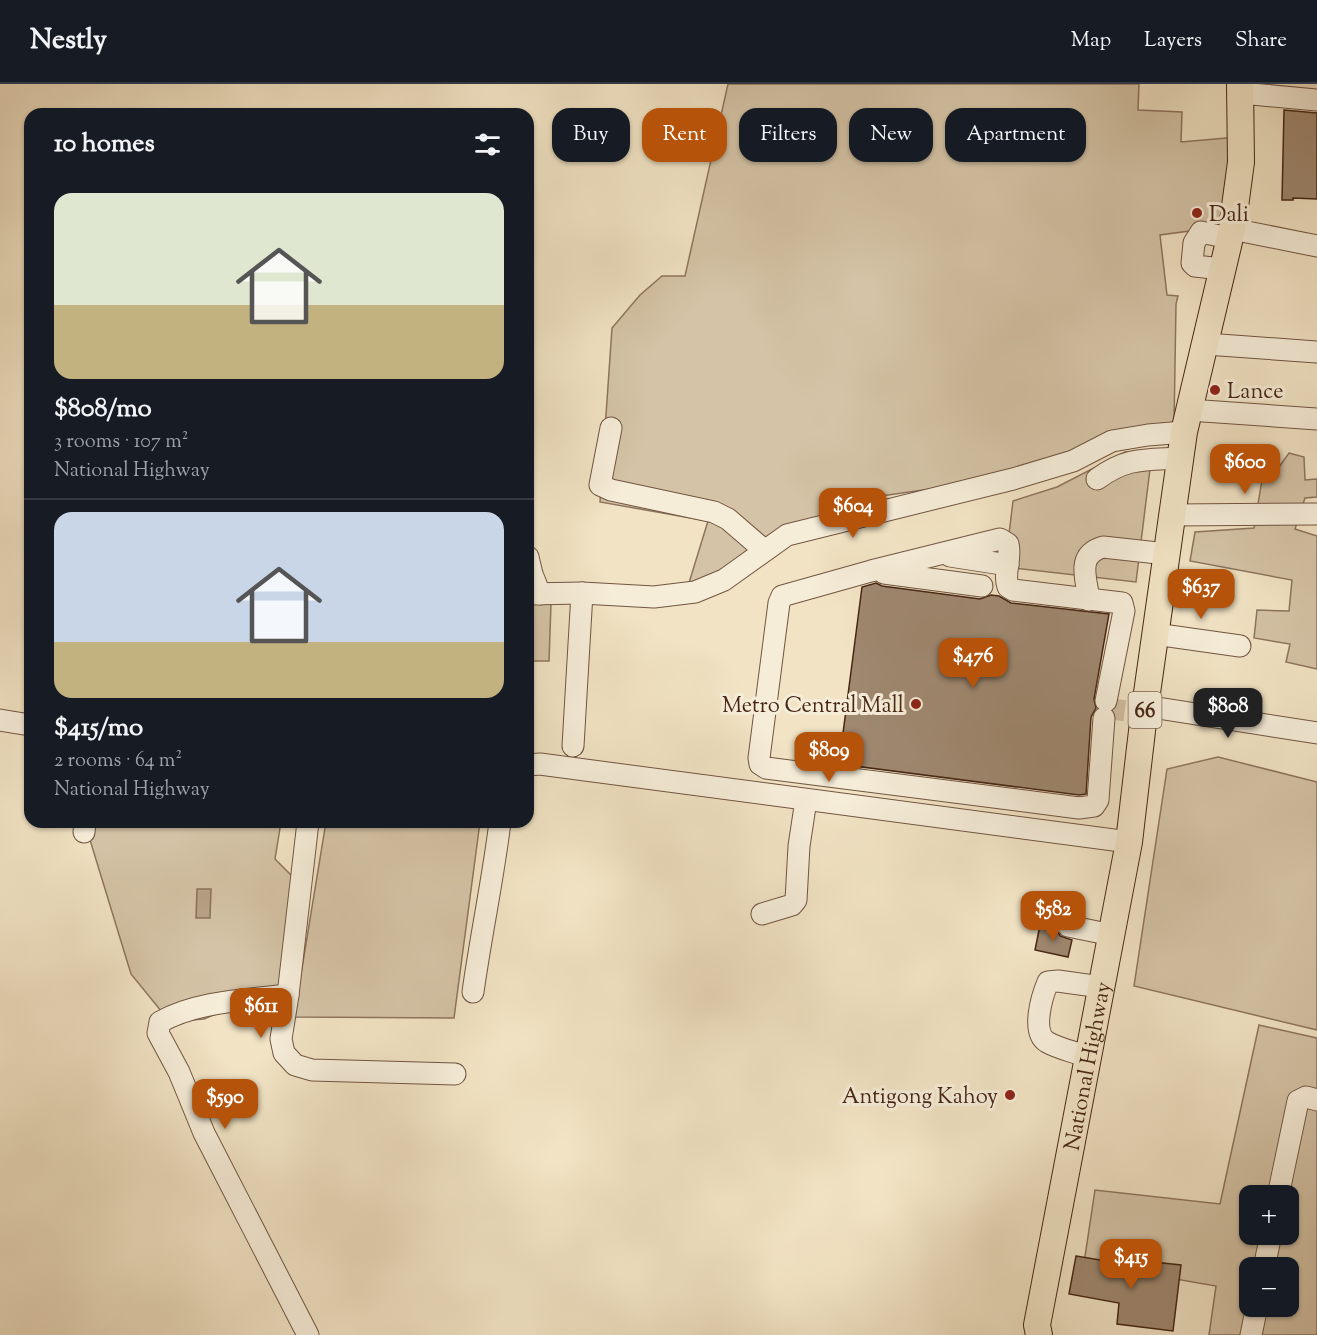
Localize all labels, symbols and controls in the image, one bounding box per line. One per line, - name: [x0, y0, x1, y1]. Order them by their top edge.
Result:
- text: Nestly: [30, 21, 107, 61]
- text: Map: [1071, 26, 1111, 56]
- text: Layers: [1144, 26, 1202, 56]
- text: Share: [1235, 26, 1287, 56]
- chip: Buy: [552, 108, 630, 162]
- chip: Rent: [642, 108, 727, 162]
- chip: Filters: [739, 108, 837, 162]
- chip: New: [849, 108, 933, 162]
- chip: Apartment: [945, 108, 1086, 162]
- text: 10 homes: [54, 126, 155, 163]
- icon: filters: [471, 128, 504, 161]
- place label: Dali: [1209, 200, 1249, 232]
- marker: Dali: [1190, 206, 1204, 220]
- icon: home: [225, 232, 333, 340]
- place label: Lance: [1227, 377, 1283, 409]
- marker: Lance: [1208, 383, 1222, 397]
- text: $808/mo: [54, 391, 152, 428]
- text: 3 rooms · 107 m²: [54, 428, 188, 457]
- pin: $600: [1209, 444, 1281, 495]
- text: $600: [1224, 449, 1266, 478]
- text: National Highway: [54, 457, 210, 486]
- pin: $604: [817, 488, 889, 539]
- text: $604: [833, 493, 873, 522]
- icon: home: [225, 551, 333, 659]
- pin: $637: [1165, 569, 1237, 620]
- text: $637: [1182, 574, 1220, 603]
- pin: $476: [937, 638, 1009, 689]
- text: $476: [953, 643, 993, 672]
- pin: $808: [1192, 688, 1264, 739]
- place label: Metro Central Mall: [722, 691, 904, 723]
- road number: 66: [1128, 692, 1162, 728]
- text: $808: [1207, 693, 1249, 722]
- marker: Metro Central Mall: [909, 697, 923, 711]
- text: $415/mo: [54, 710, 143, 747]
- pin: $809: [793, 732, 865, 783]
- text: $809: [809, 737, 849, 766]
- text: 2 rooms · 64 m²: [54, 747, 182, 776]
- text: National Highway: [54, 776, 210, 805]
- pin: $582: [1017, 891, 1089, 942]
- text: $582: [1035, 896, 1071, 925]
- street label: National Highway: [1058, 979, 1121, 1154]
- pin: $611: [225, 988, 297, 1039]
- text: $611: [244, 993, 278, 1022]
- pin: $590: [189, 1079, 261, 1130]
- place label: Antigong Kahoy: [842, 1082, 998, 1114]
- text: $590: [206, 1084, 244, 1113]
- marker: Antigong Kahoy: [1003, 1088, 1017, 1102]
- map controls: [1239, 1185, 1299, 1317]
- button: +: [1239, 1185, 1299, 1245]
- pin: $415: [1095, 1239, 1167, 1290]
- text: $415: [1114, 1244, 1148, 1273]
- button: −: [1239, 1257, 1299, 1317]

